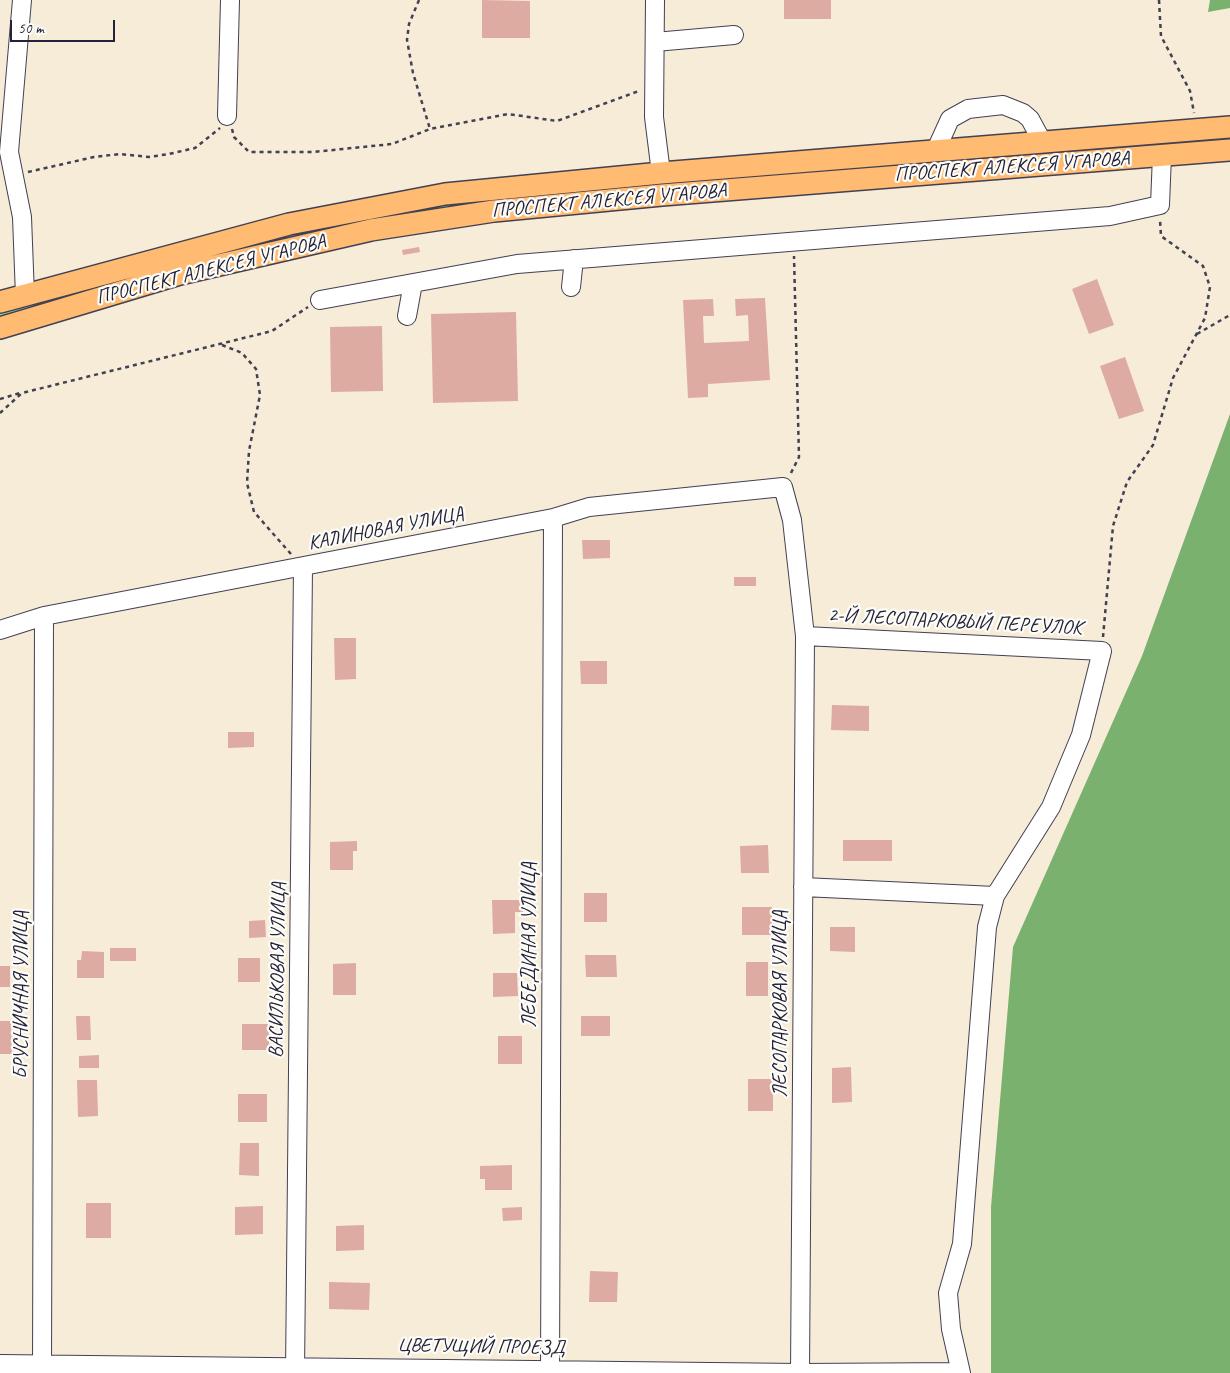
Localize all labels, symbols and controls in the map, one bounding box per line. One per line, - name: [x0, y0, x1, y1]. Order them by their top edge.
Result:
- scale bar: [12, 10, 118, 42]
- text: 50 m: [18, 19, 44, 38]
- street label: ПРОСПЕКТ АЛЕКСЕЯ УГАРОВА: [894, 147, 1130, 187]
- street label: ПРОСПЕКТ АЛЕКСЕЯ УГАРОВА: [491, 179, 727, 223]
- street label: ПРОСПЕКТ АЛЕКСЕЯ УГАРОВА: [94, 230, 328, 310]
- street label: КАЛИНОВАЯ УЛИЦА: [306, 502, 466, 556]
- street label: 2-Й ЛЕСОПАРКОВЫЙ ПЕРЕУЛОК: [828, 603, 1082, 641]
- street label: ЛЕБЕДИНАЯ УЛИЦА: [518, 862, 542, 1028]
- street label: ВАСИЛЬКОВАЯ УЛИЦА: [264, 882, 292, 1058]
- street label: ЛЕСОПАРКОВАЯ УЛИЦА: [769, 910, 793, 1098]
- street label: БРУСНИЧНАЯ УЛИЦА: [10, 911, 34, 1079]
- street label: ЦВЕТУЩИЙ ПРОЕЗД: [397, 1334, 565, 1360]

